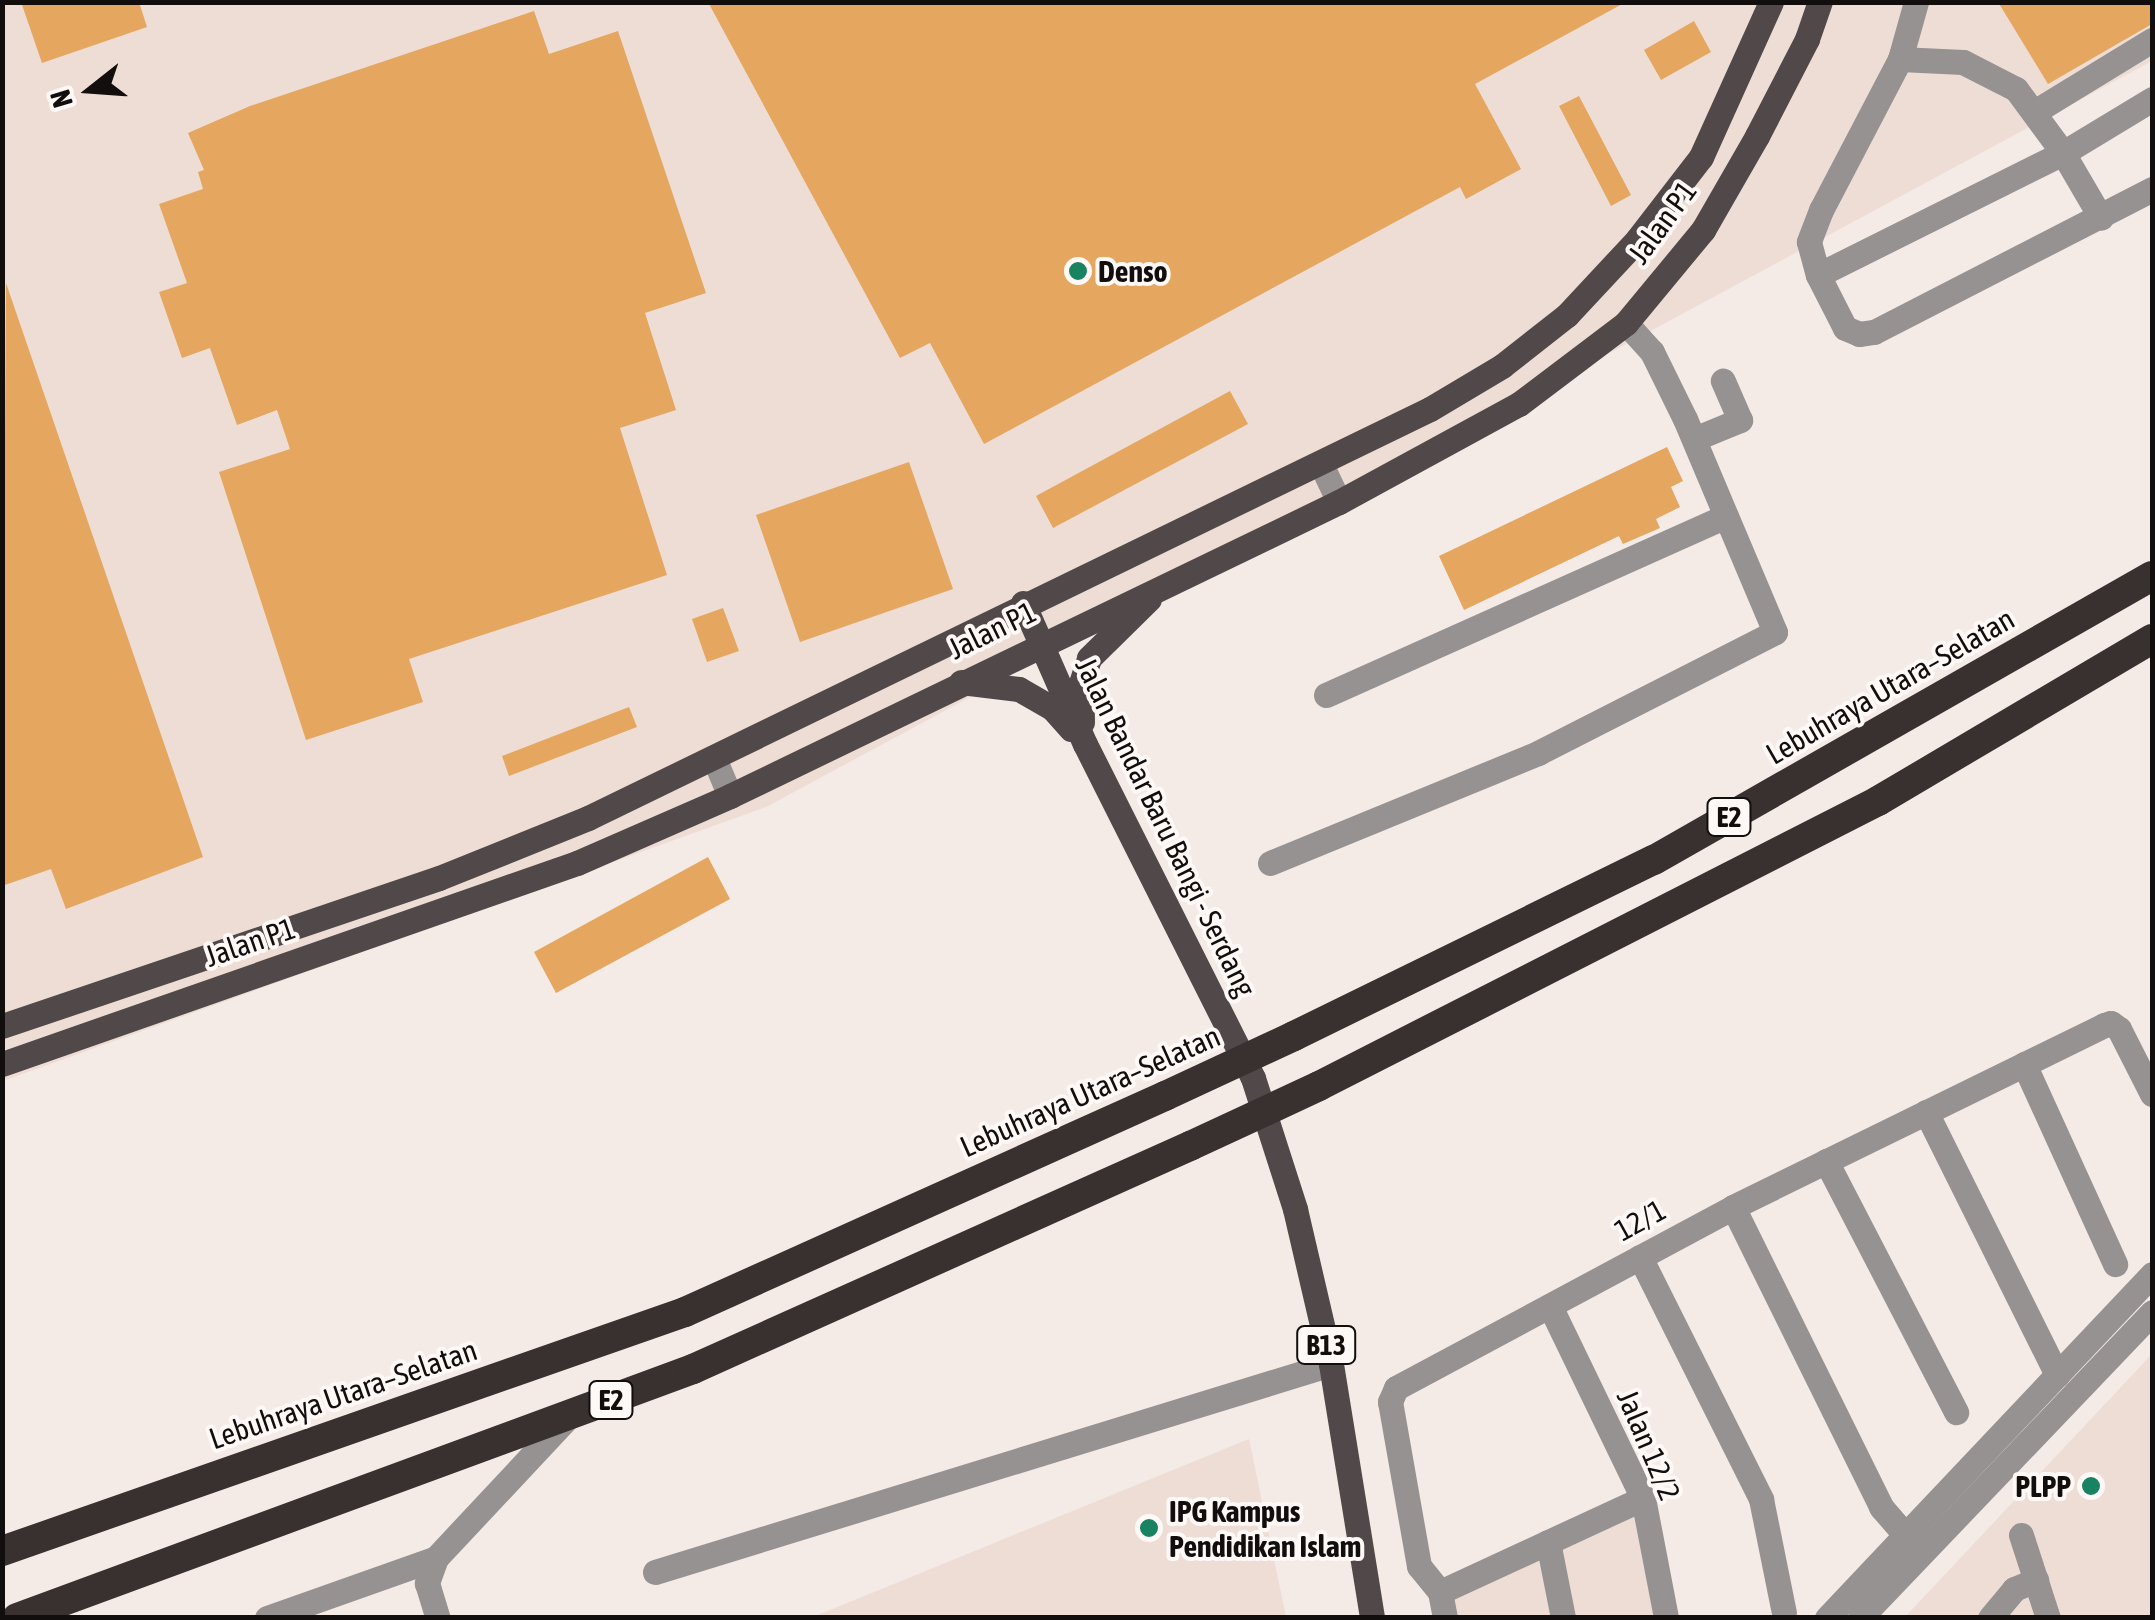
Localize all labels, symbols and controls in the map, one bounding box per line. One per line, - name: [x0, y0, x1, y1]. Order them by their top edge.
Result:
- north arrow: [40, 40, 140, 140]
- text: N: [44, 86, 79, 111]
- street label: Jalan P1: [1620, 174, 1704, 270]
- place label: Denso: [1098, 253, 1168, 289]
- marker: Denso: [1067, 260, 1089, 282]
- street label: Jalan P1: [942, 593, 1042, 667]
- street label: Lebuhraya Utara–Selatan: [1760, 600, 2020, 772]
- street label: Jalan Bandar Baru Bangi - Serdang: [1068, 652, 1264, 1002]
- road number: E2: [1704, 794, 1754, 840]
- street label: Jalan P1: [200, 910, 300, 974]
- street label: Lebuhraya Utara–Selatan: [955, 1017, 1225, 1165]
- street label: 12/1: [1608, 1192, 1672, 1248]
- road number: B13: [1296, 1322, 1356, 1368]
- street label: Lebuhraya Utara–Selatan: [205, 1331, 481, 1457]
- road number: E2: [586, 1377, 636, 1423]
- street label: Jalan 12/2: [1610, 1384, 1688, 1506]
- place label: PLPP: [2015, 1468, 2071, 1504]
- marker: PLPP: [2080, 1475, 2102, 1497]
- place label: IPG Kampus Pendidikan Islam: [1169, 1493, 1361, 1564]
- marker: IPG Kampus Pendidikan Islam: [1138, 1517, 1160, 1539]

